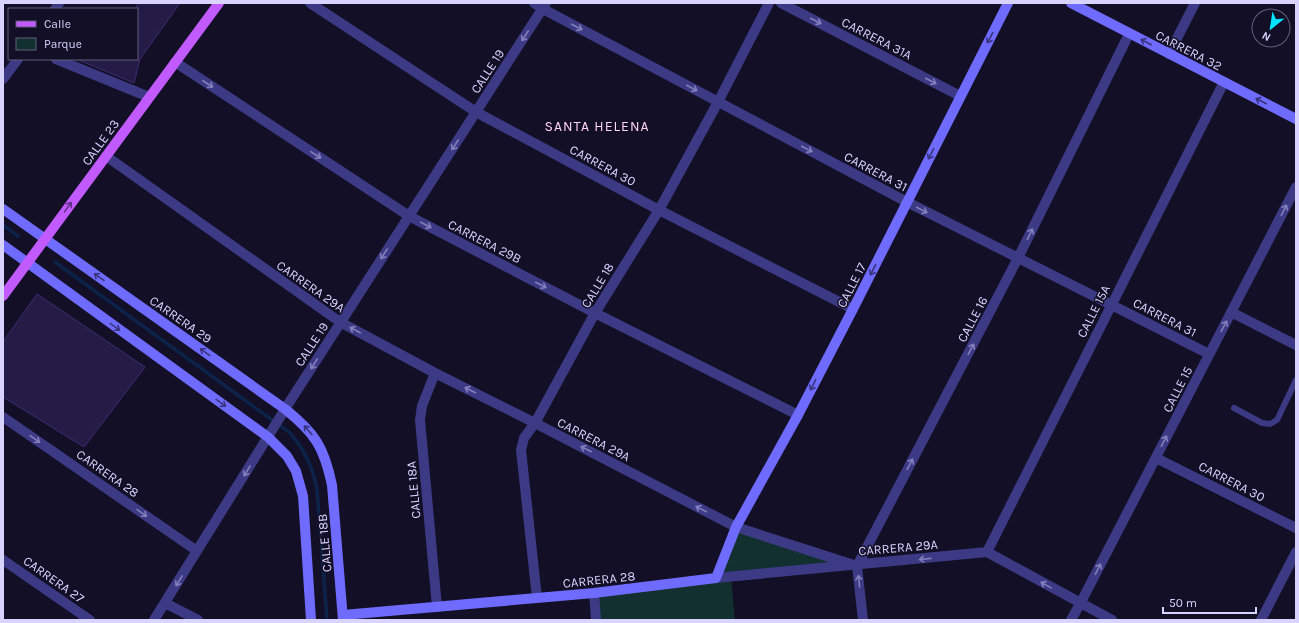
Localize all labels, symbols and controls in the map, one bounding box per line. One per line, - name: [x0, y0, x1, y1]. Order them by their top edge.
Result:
- legend: [8, 8, 138, 60]
- north arrow: [1251, 8, 1291, 48]
- street label: CARRERA 31A: [839, 14, 915, 63]
- text: Calle: [44, 17, 71, 31]
- one-way arrow: [809, 18, 821, 25]
- one-way arrow: [571, 24, 583, 31]
- street label: CARRERA 32: [1153, 27, 1224, 74]
- text: N: [1260, 29, 1273, 44]
- one-way arrow: [521, 30, 529, 41]
- one-way arrow: [986, 32, 993, 44]
- text: Parque: [44, 37, 82, 51]
- one-way arrow: [1140, 38, 1152, 45]
- street label: CALLE 19: [468, 46, 507, 96]
- one-way arrow: [925, 78, 937, 85]
- one-way arrow: [202, 80, 214, 88]
- one-way arrow: [686, 85, 698, 92]
- one-way arrow: [1256, 97, 1268, 105]
- street label: CALLE 23: [79, 116, 122, 168]
- district label: SANTA HELENA: [544, 118, 650, 135]
- one-way arrow: [451, 139, 459, 150]
- street label: CARRERA 30: [567, 142, 639, 189]
- one-way arrow: [800, 146, 812, 153]
- one-way arrow: [927, 148, 935, 160]
- street label: CARRERA 31: [842, 149, 910, 194]
- one-way arrow: [310, 151, 321, 159]
- one-way arrow: [64, 202, 72, 213]
- one-way arrow: [1281, 204, 1288, 216]
- one-way arrow: [915, 207, 927, 214]
- street label: CARRERA 29B: [446, 217, 524, 266]
- one-way arrow: [420, 222, 432, 229]
- one-way arrow: [1027, 228, 1034, 240]
- one-way arrow: [380, 248, 388, 259]
- street label: CARRERA 29A: [274, 257, 348, 316]
- street label: CALLE 18: [578, 260, 617, 311]
- street label: CALLE 17: [834, 260, 869, 310]
- one-way arrow: [869, 264, 876, 276]
- one-way arrow: [94, 273, 105, 281]
- one-way arrow: [535, 282, 547, 289]
- street label: CALLE 15A: [1074, 282, 1113, 340]
- street label: CARRERA 29: [147, 293, 215, 346]
- street label: CALLE 16: [954, 294, 991, 345]
- street label: CARRERA 31: [1131, 295, 1199, 340]
- street label: CALLE 19: [292, 319, 331, 369]
- one-way arrow: [1221, 320, 1228, 332]
- one-way arrow: [110, 323, 121, 331]
- one-way arrow: [349, 326, 361, 333]
- one-way arrow: [967, 343, 975, 355]
- one-way arrow: [200, 348, 211, 356]
- one-way arrow: [310, 358, 318, 369]
- street label: CALLE 15: [1159, 364, 1195, 415]
- one-way arrow: [809, 379, 817, 391]
- one-way arrow: [465, 386, 477, 394]
- one-way arrow: [215, 399, 226, 407]
- street label: CARRERA 29A: [555, 415, 633, 464]
- one-way arrow: [304, 425, 313, 436]
- one-way arrow: [29, 435, 40, 443]
- one-way arrow: [1161, 435, 1169, 447]
- one-way arrow: [580, 445, 592, 453]
- street label: CARRERA 28: [74, 446, 142, 500]
- street label: CARRERA 30: [1196, 458, 1268, 505]
- one-way arrow: [907, 459, 915, 471]
- street label: CALLE 18A: [403, 460, 423, 519]
- one-way arrow: [243, 465, 251, 477]
- one-way arrow: [696, 505, 708, 512]
- one-way arrow: [136, 509, 147, 517]
- street label: CALLE 18B: [314, 513, 335, 573]
- street label: CARRERA 29A: [858, 537, 939, 558]
- street label: CARRERA 27: [20, 553, 87, 606]
- one-way arrow: [919, 555, 932, 562]
- one-way arrow: [1095, 563, 1103, 575]
- street label: CARRERA 28: [562, 568, 636, 591]
- one-way arrow: [174, 575, 182, 587]
- one-way arrow: [855, 575, 863, 588]
- one-way arrow: [1040, 580, 1052, 588]
- scale bar: [1163, 589, 1256, 615]
- text: 50 m: [1169, 596, 1197, 610]

